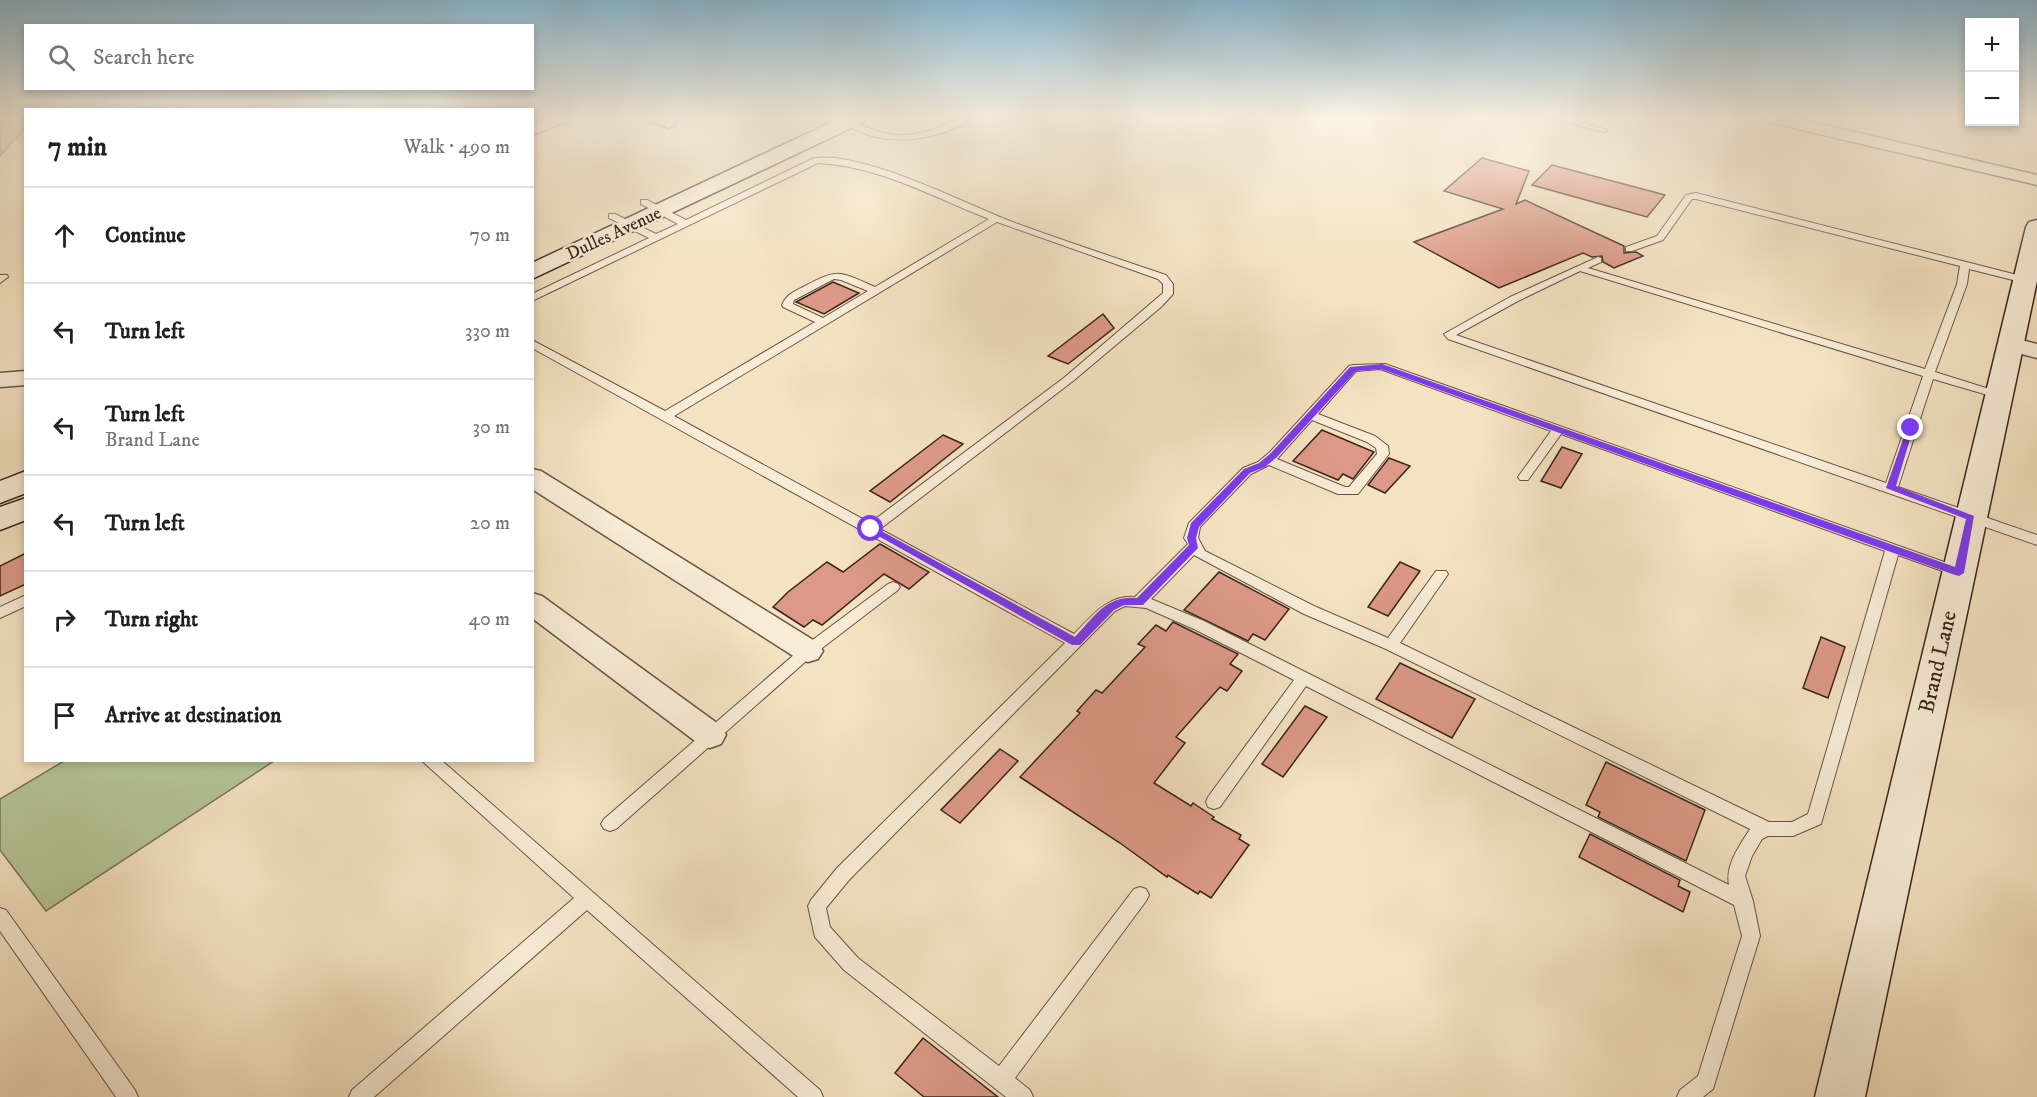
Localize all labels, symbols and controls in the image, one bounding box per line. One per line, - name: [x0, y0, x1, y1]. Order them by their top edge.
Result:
- map controls: [1965, 18, 2019, 126]
- button: +: [1965, 18, 2019, 72]
- search box: [24, 24, 534, 90]
- icon: search: [45, 41, 78, 74]
- text: Search here: [93, 44, 195, 71]
- button: −: [1965, 72, 2019, 126]
- text: 7 min: [48, 131, 107, 164]
- text: Walk · 490 m: [403, 135, 510, 160]
- street label: Dulles Avenue: [563, 202, 665, 266]
- icon: ahead: [48, 219, 81, 252]
- text: Continue: [105, 222, 186, 249]
- text: 70 m: [469, 223, 510, 248]
- icon: left: [48, 315, 81, 348]
- text: Turn left: [105, 318, 185, 345]
- text: 330 m: [465, 319, 510, 344]
- text: Turn left: [105, 401, 185, 428]
- icon: left: [48, 411, 81, 444]
- route end: [1897, 414, 1923, 440]
- text: 30 m: [472, 415, 510, 440]
- text: Brand Lane: [105, 428, 200, 453]
- icon: left: [48, 507, 81, 540]
- text: Turn left: [105, 510, 185, 537]
- text: 20 m: [470, 511, 510, 536]
- route start: [857, 515, 883, 541]
- icon: right: [48, 603, 81, 636]
- text: Turn right: [105, 606, 198, 633]
- text: 40 m: [468, 607, 510, 632]
- street label: Brand Lane: [1913, 608, 1963, 716]
- icon: arrive: [48, 699, 81, 732]
- text: Arrive at destination: [105, 702, 282, 729]

